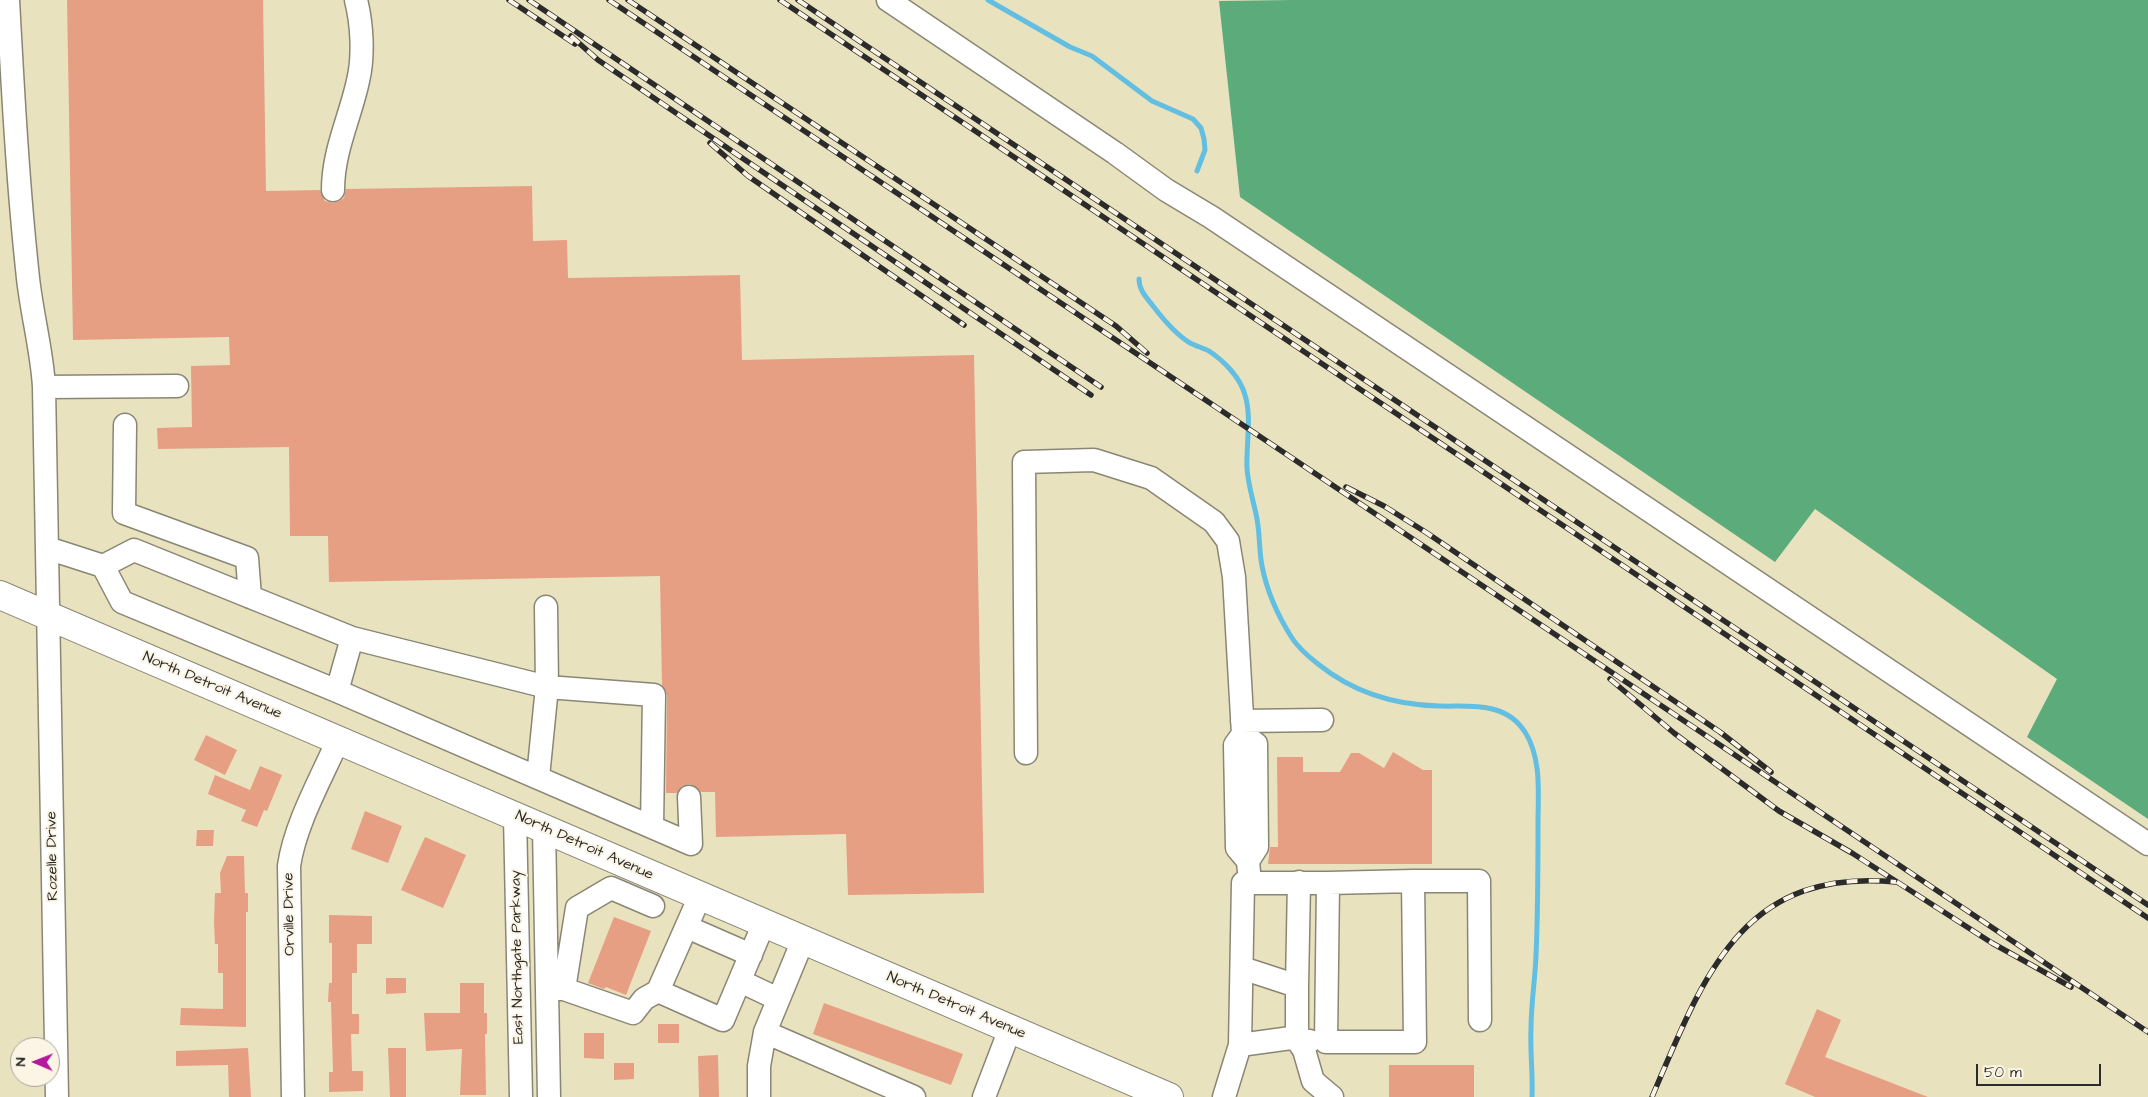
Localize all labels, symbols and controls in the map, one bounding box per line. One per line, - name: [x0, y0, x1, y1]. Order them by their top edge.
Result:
- street label: North Detroit Avenue: [140, 649, 284, 723]
- street label: North Detroit Avenue: [512, 807, 656, 885]
- street label: Rozelle Drive: [43, 811, 63, 901]
- street label: East Northgate Parkway: [507, 870, 529, 1044]
- street label: Orville Drive: [280, 872, 300, 956]
- street label: North Detroit Avenue: [884, 969, 1028, 1043]
- north arrow: [10, 1037, 60, 1087]
- scale bar: [1978, 1054, 2103, 1086]
- text: N: [11, 1057, 31, 1066]
- text: 50 m: [1984, 1062, 2022, 1083]

